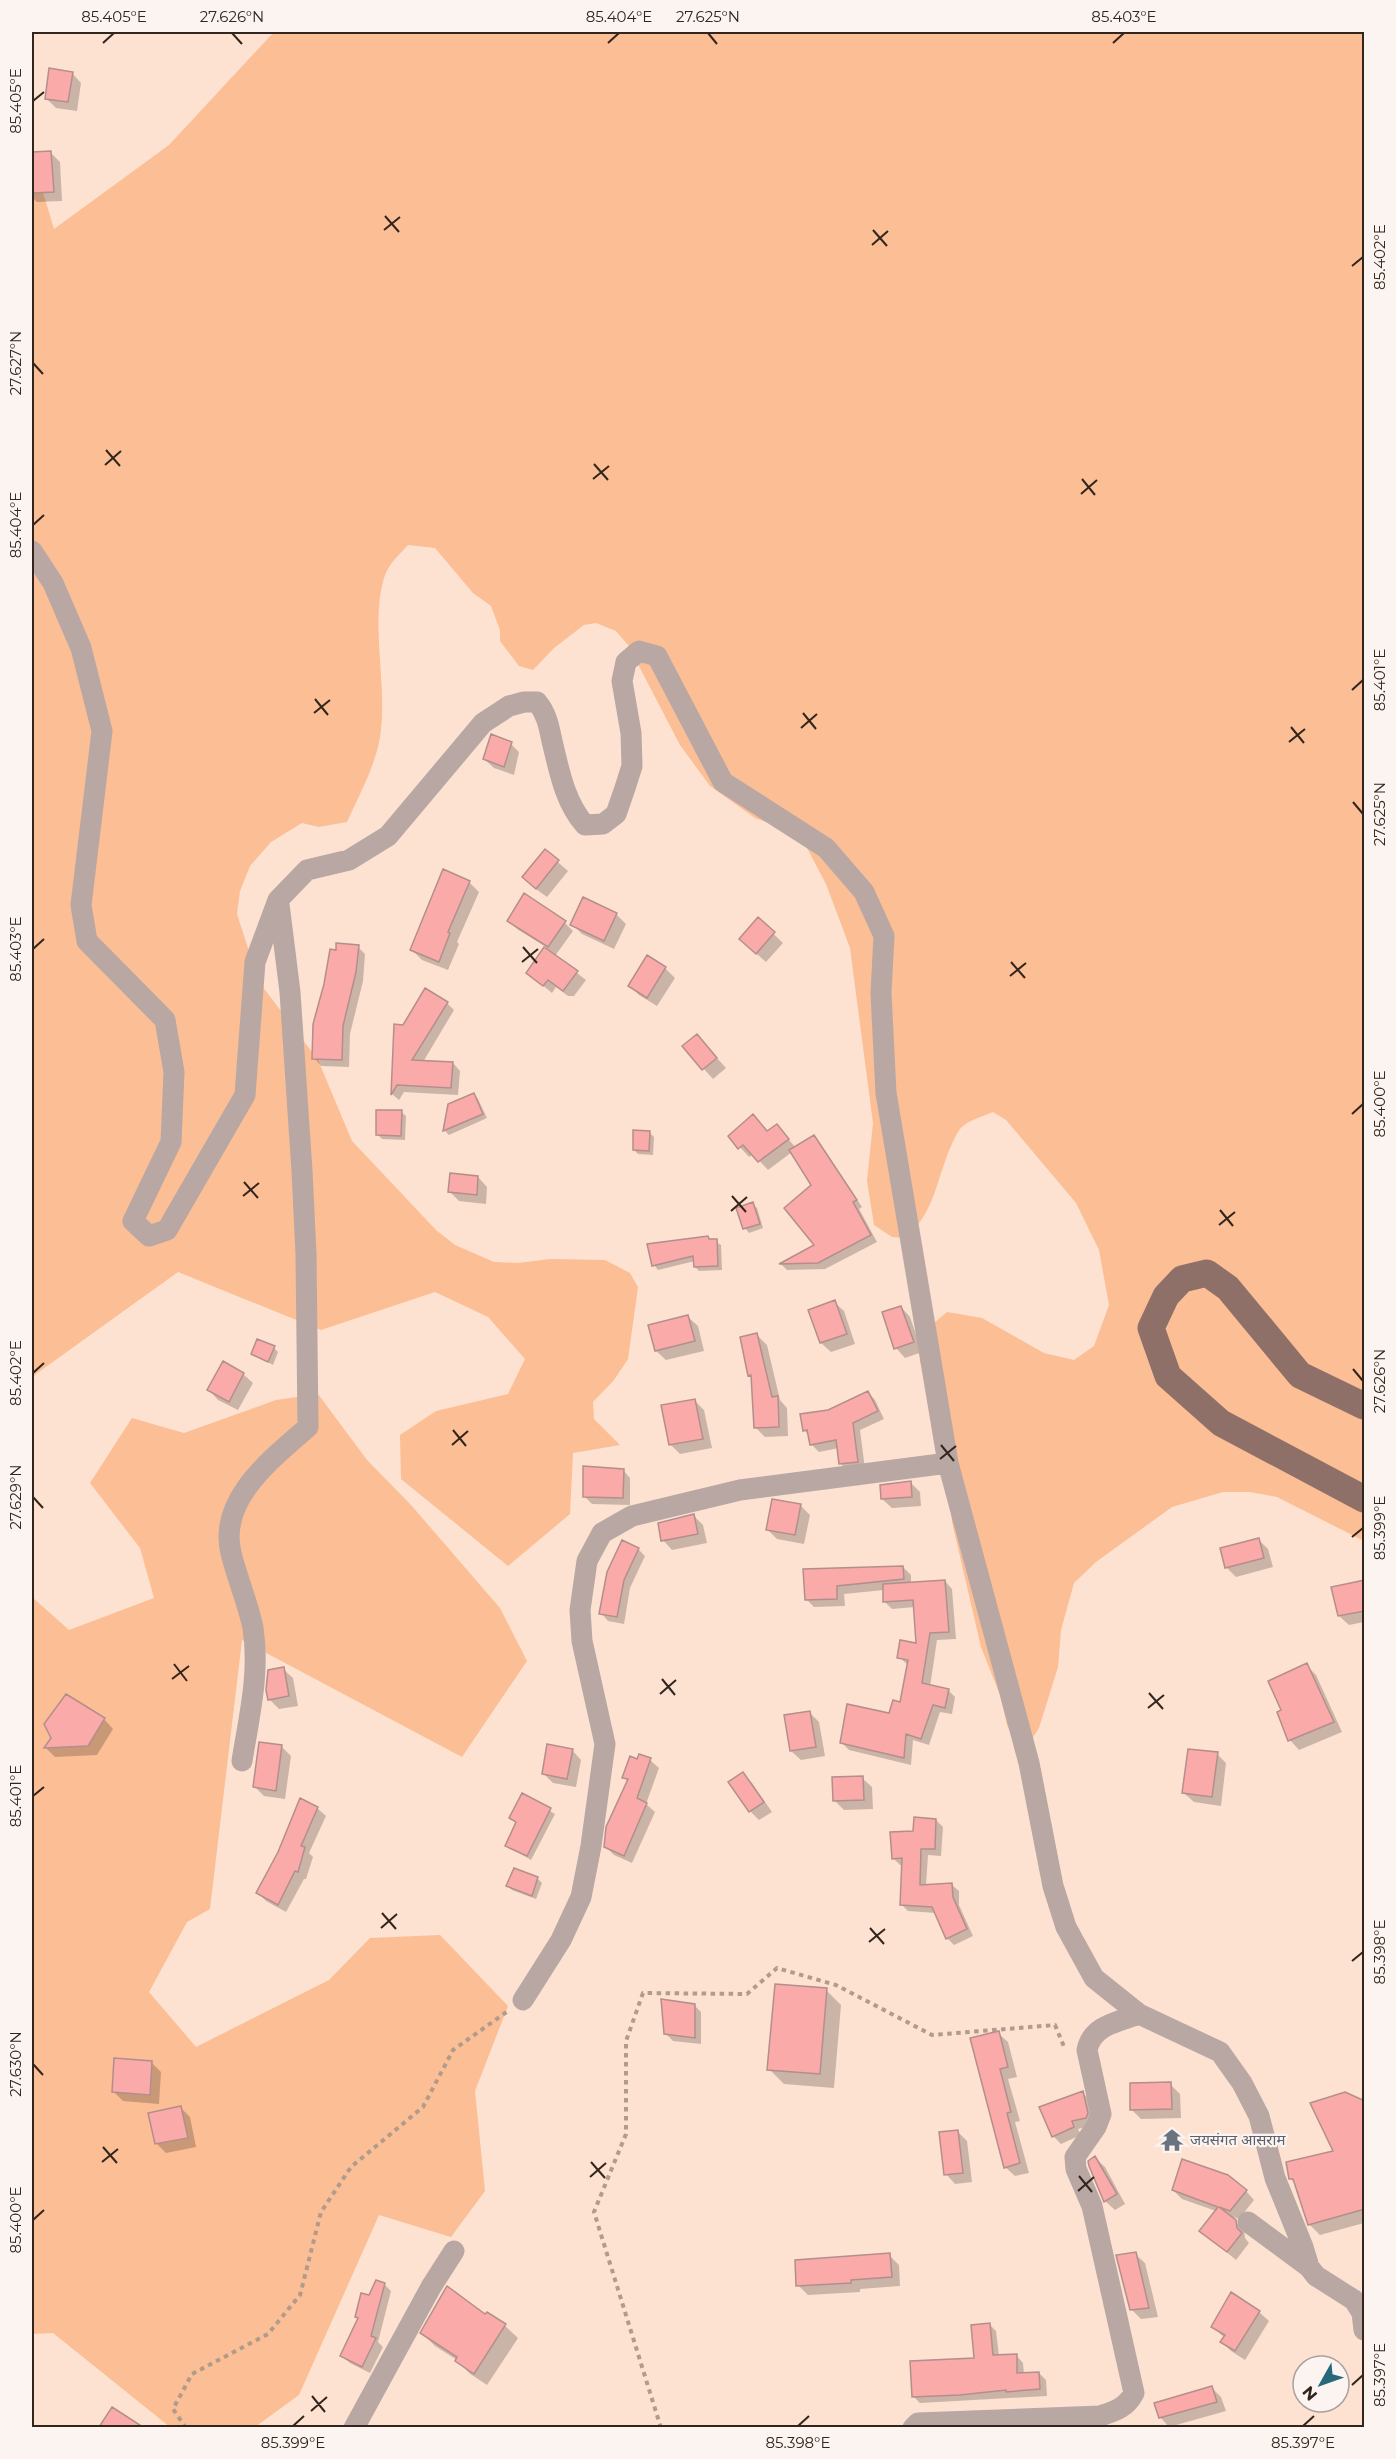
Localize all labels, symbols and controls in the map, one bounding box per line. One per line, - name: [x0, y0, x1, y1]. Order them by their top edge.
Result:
- text: 85.405°E: [81, 7, 147, 26]
- text: 27.626°N: [200, 7, 264, 26]
- text: 85.404°E: [586, 7, 652, 26]
- text: 27.625°N: [676, 7, 740, 26]
- text: 85.403°E: [1091, 7, 1157, 26]
- text: 85.405°E: [6, 68, 25, 134]
- text: 85.402°E: [1370, 224, 1389, 290]
- text: 27.627°N: [6, 331, 25, 395]
- text: 85.404°E: [6, 492, 25, 558]
- text: 85.401°E: [1370, 649, 1389, 711]
- text: 27.625°N: [1370, 782, 1389, 846]
- text: 85.403°E: [6, 916, 25, 982]
- text: 85.400°E: [1370, 1070, 1389, 1138]
- text: 85.402°E: [6, 1340, 25, 1406]
- text: 27.626°N: [1370, 1349, 1389, 1413]
- text: 27.629°N: [6, 1465, 25, 1529]
- text: 85.399°E: [1370, 1496, 1389, 1560]
- text: 85.401°E: [6, 1765, 25, 1827]
- text: 85.398°E: [1370, 1920, 1389, 1984]
- text: 27.630°N: [6, 2031, 25, 2097]
- temple icon: जयसंगत आसराम: [1159, 2127, 1185, 2153]
- place label: जयसंगत आसराम: [1190, 2130, 1286, 2149]
- text: 85.400°E: [6, 2186, 25, 2254]
- text: 85.397°E: [1370, 2343, 1389, 2407]
- north arrow: [1291, 2354, 1351, 2414]
- text: N: [1298, 2382, 1321, 2404]
- text: 85.399°E: [261, 2433, 325, 2452]
- text: 85.398°E: [766, 2433, 830, 2452]
- text: 85.397°E: [1271, 2433, 1335, 2452]

